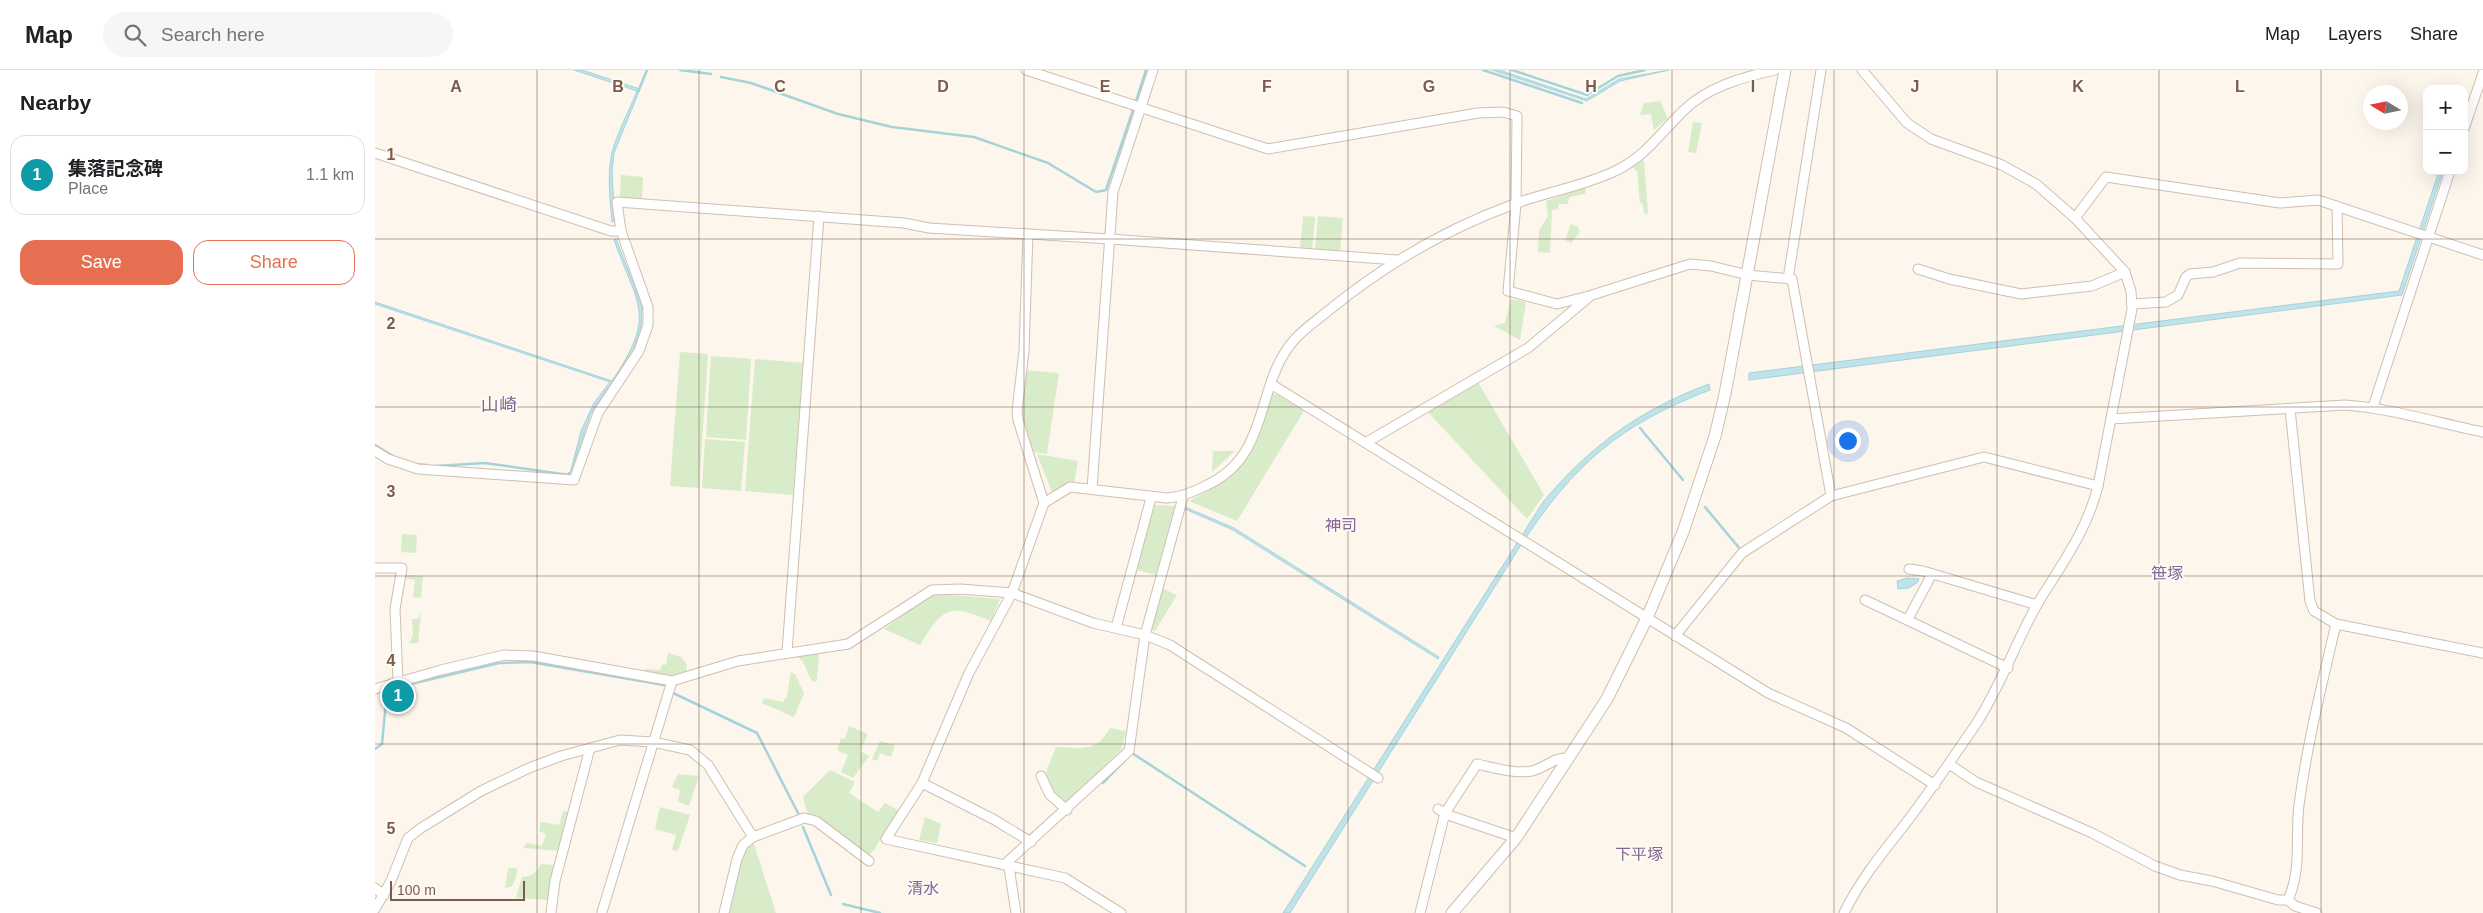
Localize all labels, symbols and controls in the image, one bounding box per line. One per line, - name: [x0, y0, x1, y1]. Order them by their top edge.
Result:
- search box: [103, 12, 453, 57]
- text: Map: [25, 21, 73, 48]
- icon: search: [121, 21, 149, 49]
- text: Search here: [161, 24, 265, 45]
- text: Map: [2265, 24, 2300, 44]
- text: Layers: [2328, 24, 2382, 44]
- text: Share: [2410, 24, 2458, 44]
- text: A: [450, 78, 462, 95]
- text: B: [612, 78, 624, 95]
- text: C: [774, 78, 786, 95]
- text: D: [937, 78, 949, 95]
- text: E: [1100, 78, 1111, 95]
- text: F: [1262, 78, 1272, 95]
- text: G: [1423, 78, 1435, 95]
- text: H: [1585, 78, 1597, 95]
- text: I: [1751, 78, 1755, 95]
- text: J: [1911, 78, 1919, 95]
- text: K: [2072, 78, 2084, 95]
- text: L: [2235, 78, 2245, 95]
- north arrow: [2363, 85, 2408, 130]
- map controls: [2423, 85, 2468, 175]
- button: +: [2423, 85, 2468, 130]
- text: Nearby: [20, 91, 91, 114]
- button: −: [2423, 130, 2468, 175]
- text: 1: [387, 146, 396, 163]
- text: 集落記念碑: [68, 158, 163, 179]
- text: 1: [33, 166, 41, 183]
- text: 1.1 km: [306, 166, 354, 183]
- text: Place: [68, 180, 108, 197]
- button: Save: [20, 240, 183, 285]
- button: Share: [193, 240, 355, 285]
- text: 2: [387, 315, 396, 332]
- district label: 山崎: [481, 395, 517, 415]
- your location: [1835, 428, 1861, 454]
- text: 3: [387, 483, 396, 500]
- district label: 神司: [1325, 517, 1357, 534]
- district label: 笹塚: [2151, 565, 2183, 582]
- text: 4: [387, 652, 396, 669]
- pin: 1: [382, 677, 414, 715]
- text: 5: [387, 820, 396, 837]
- district label: 下平塚: [1615, 846, 1663, 863]
- scale bar: [390, 878, 525, 901]
- district label: 清水: [907, 880, 939, 897]
- text: 100 m: [397, 882, 436, 898]

